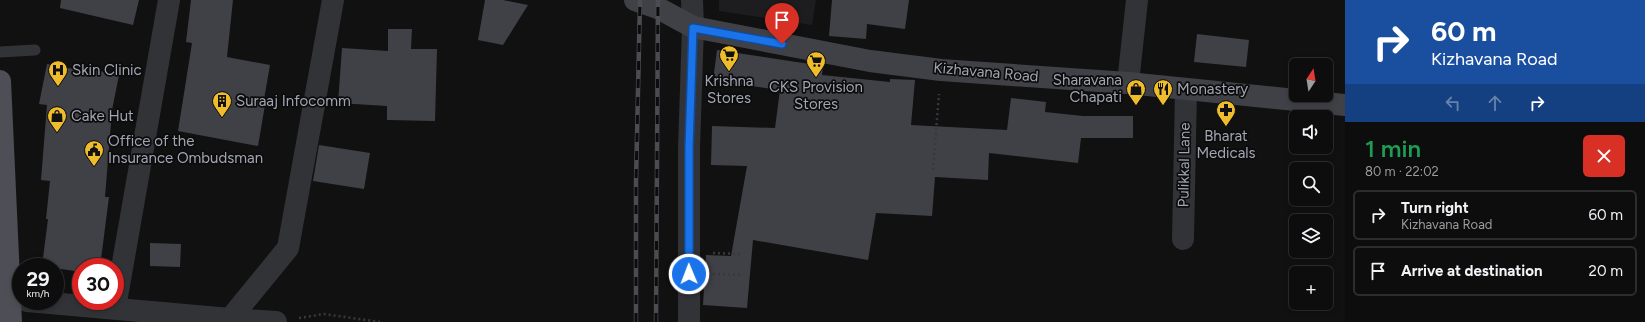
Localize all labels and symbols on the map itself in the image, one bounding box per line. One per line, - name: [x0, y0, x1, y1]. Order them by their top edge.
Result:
- pin: [765, 3, 799, 44]
- supermarket icon: Krishna Stores: [718, 44, 740, 72]
- supermarket icon: CKS Provision Stores: [805, 50, 827, 78]
- street label: Kizhavana Road: [933, 58, 1039, 86]
- north arrow: [1289, 58, 1333, 102]
- hospital icon: Skin Clinic: [47, 59, 69, 87]
- place label: Skin Clinic: [72, 61, 142, 79]
- place label: Sharavana Chapati: [1053, 71, 1122, 106]
- place label: Krishna Stores: [704, 72, 754, 107]
- place label: CKS Provision Stores: [769, 78, 863, 113]
- shop icon: Sharavana Chapati: [1125, 78, 1147, 106]
- restaurant icon: Monastery: [1152, 78, 1174, 106]
- place label: Monastery: [1177, 80, 1248, 98]
- building icon: Suraaj Infocomm: [211, 90, 233, 118]
- place label: Suraaj Infocomm: [236, 92, 351, 110]
- pharmacy icon: Bharat Medicals: [1215, 99, 1237, 127]
- shop icon: Cake Hut: [46, 105, 68, 133]
- place label: Cake Hut: [71, 107, 134, 125]
- street label: Pulikkal Lane: [1174, 122, 1194, 208]
- place label: Bharat Medicals: [1196, 127, 1256, 162]
- place label: Office of the Insurance Ombudsman: [108, 132, 263, 167]
- public building icon: Office of the Insurance Ombudsman: [83, 139, 105, 167]
- position arrow: [668, 253, 710, 295]
- speed limit sign: 30: [72, 258, 124, 310]

